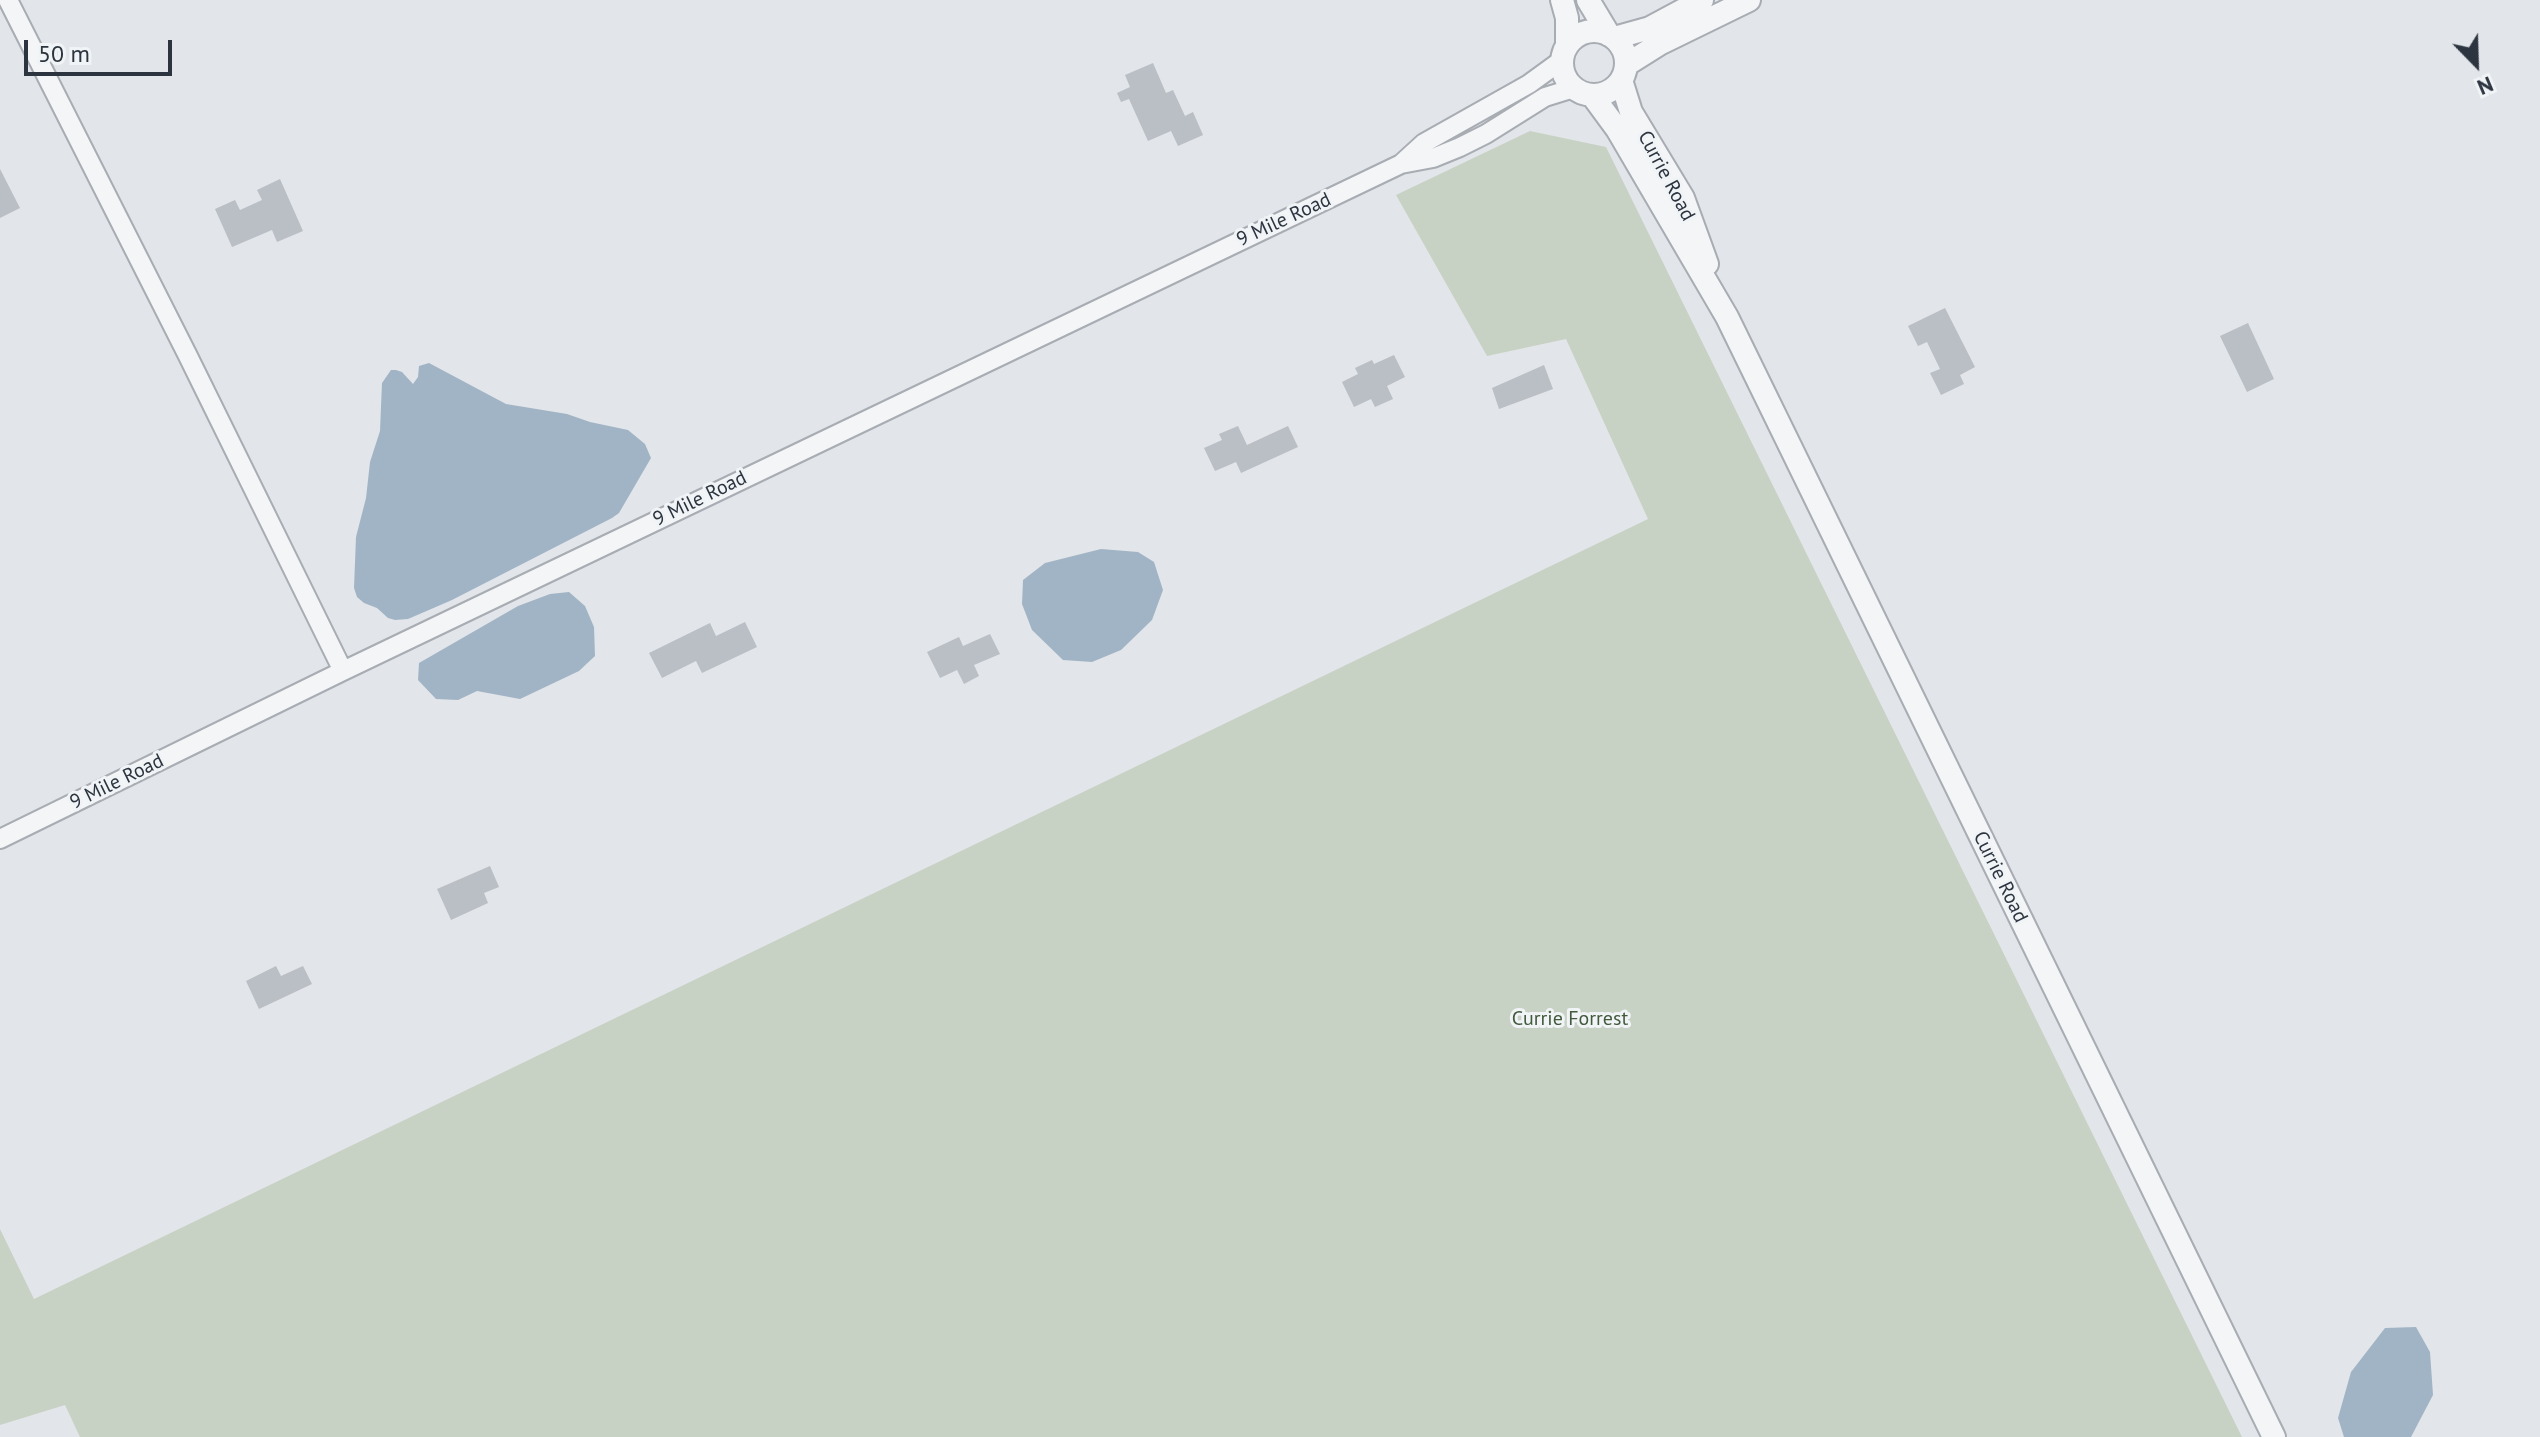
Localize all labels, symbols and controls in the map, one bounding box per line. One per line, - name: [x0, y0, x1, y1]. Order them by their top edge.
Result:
- scale bar: [28, 24, 176, 74]
- north arrow: [2436, 24, 2516, 104]
- text: 50 m: [38, 38, 90, 69]
- text: N: [2473, 70, 2498, 102]
- street label: Currie Road: [1632, 127, 1700, 225]
- street label: 9 Mile Road: [1233, 188, 1335, 252]
- street label: 9 Mile Road: [649, 466, 751, 532]
- street label: 9 Mile Road: [66, 749, 168, 815]
- street label: Currie Road: [1968, 827, 2032, 927]
- park label: Currie Forrest: [1512, 1007, 1628, 1031]

